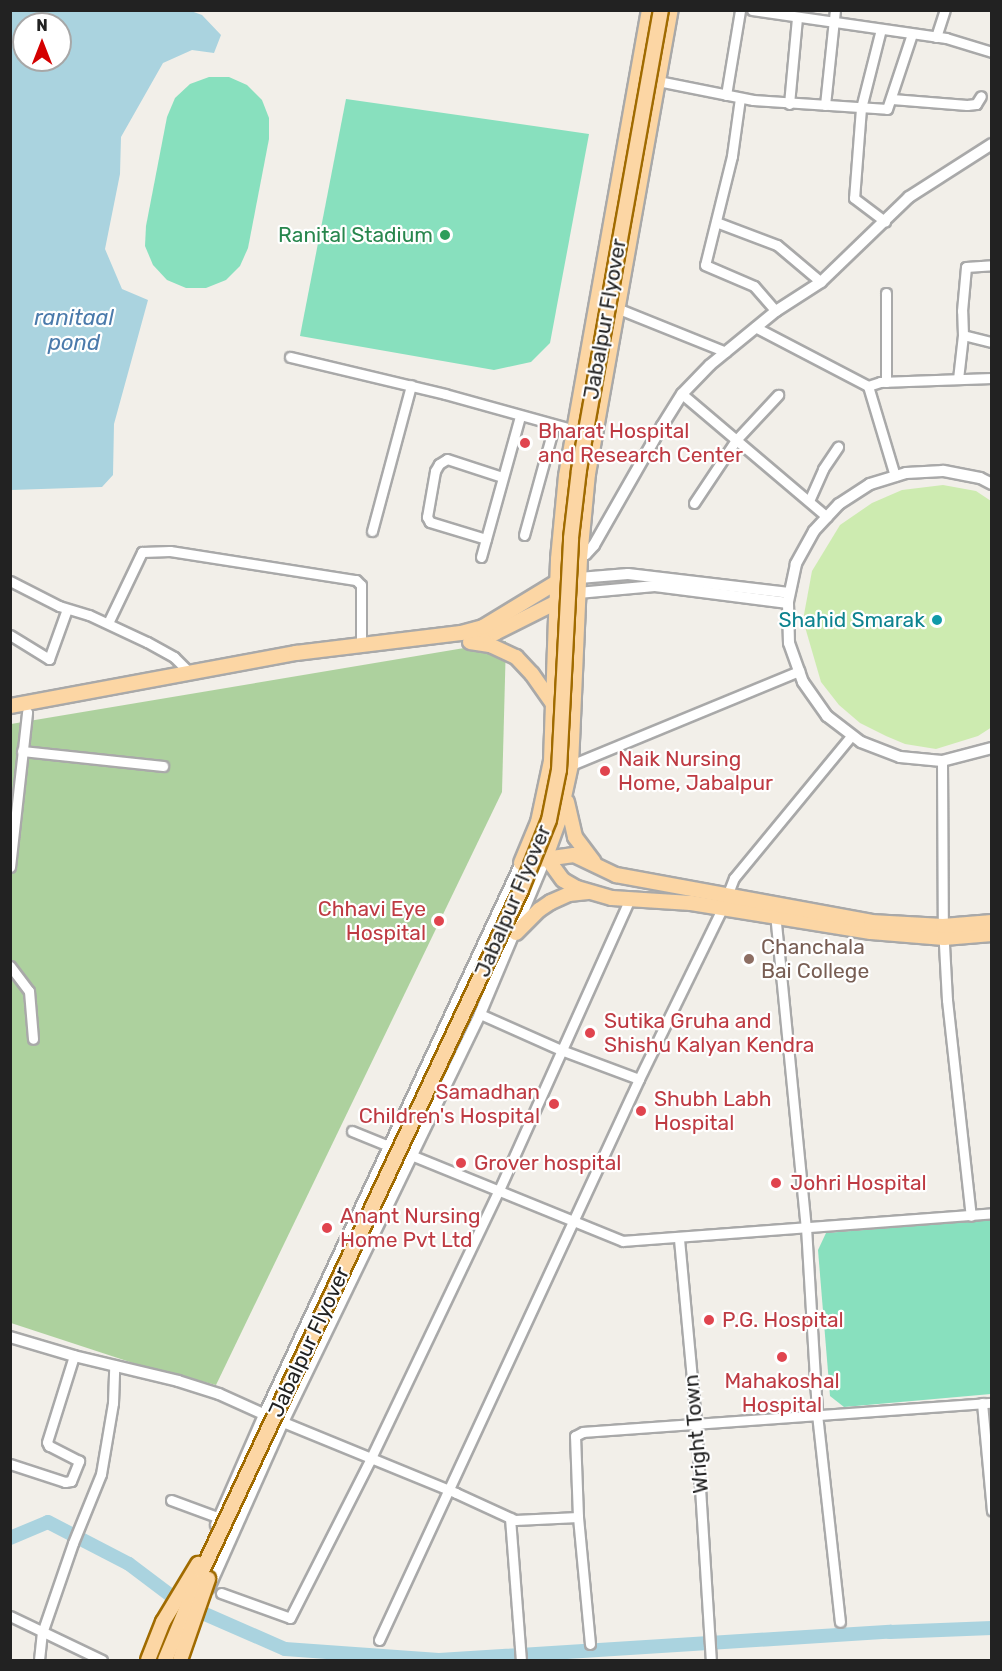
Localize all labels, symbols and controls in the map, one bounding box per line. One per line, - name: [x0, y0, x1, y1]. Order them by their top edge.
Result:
- north arrow: [12, 12, 72, 72]
- text: N: [36, 16, 48, 35]
- place label: Ranital Stadium: [278, 222, 433, 248]
- marker: Ranital Stadium: [438, 228, 452, 242]
- street label: Jabalpur Flyover: [578, 236, 632, 402]
- water label: ranitaal pond: [34, 304, 114, 356]
- place label: Bharat Hospital and Research Center: [538, 418, 743, 468]
- marker: Bharat Hospital and Research Center: [516, 434, 534, 452]
- place label: Shahid Smarak: [778, 607, 925, 633]
- marker: Shahid Smarak: [930, 613, 944, 627]
- place label: Naik Nursing Home, Jabalpur: [618, 746, 773, 796]
- marker: Naik Nursing Home, Jabalpur: [596, 762, 614, 780]
- street label: Jabalpur Flyover: [469, 821, 557, 981]
- place label: Chhavi Eye Hospital: [318, 896, 426, 946]
- marker: Chhavi Eye Hospital: [430, 912, 448, 930]
- place label: Chanchala Bai College: [761, 934, 869, 984]
- marker: Chanchala Bai College: [742, 952, 756, 966]
- place label: Sutika Gruha and Shishu Kalyan Kendra: [604, 1008, 814, 1058]
- marker: Sutika Gruha and Shishu Kalyan Kendra: [581, 1024, 599, 1042]
- place label: Samadhan Children's Hospital: [359, 1079, 540, 1129]
- place label: Shubh Labh Hospital: [654, 1086, 772, 1136]
- marker: Samadhan Children's Hospital: [545, 1095, 563, 1113]
- marker: Shubh Labh Hospital: [632, 1102, 650, 1120]
- place label: Grover hospital: [474, 1150, 622, 1176]
- marker: Grover hospital: [452, 1154, 470, 1172]
- place label: Johri Hospital: [790, 1170, 927, 1196]
- marker: Johri Hospital: [767, 1174, 785, 1192]
- place label: Anant Nursing Home Pvt Ltd: [340, 1203, 481, 1253]
- marker: Anant Nursing Home Pvt Ltd: [318, 1219, 336, 1237]
- street label: Jabalpur Flyover: [263, 1263, 355, 1421]
- place label: P.G. Hospital: [722, 1307, 844, 1333]
- marker: P.G. Hospital: [700, 1311, 718, 1329]
- marker: Mahakoshal Hospital: [773, 1348, 791, 1366]
- place label: Mahakoshal Hospital: [724, 1368, 840, 1418]
- street label: Wright Town: [678, 1373, 714, 1495]

